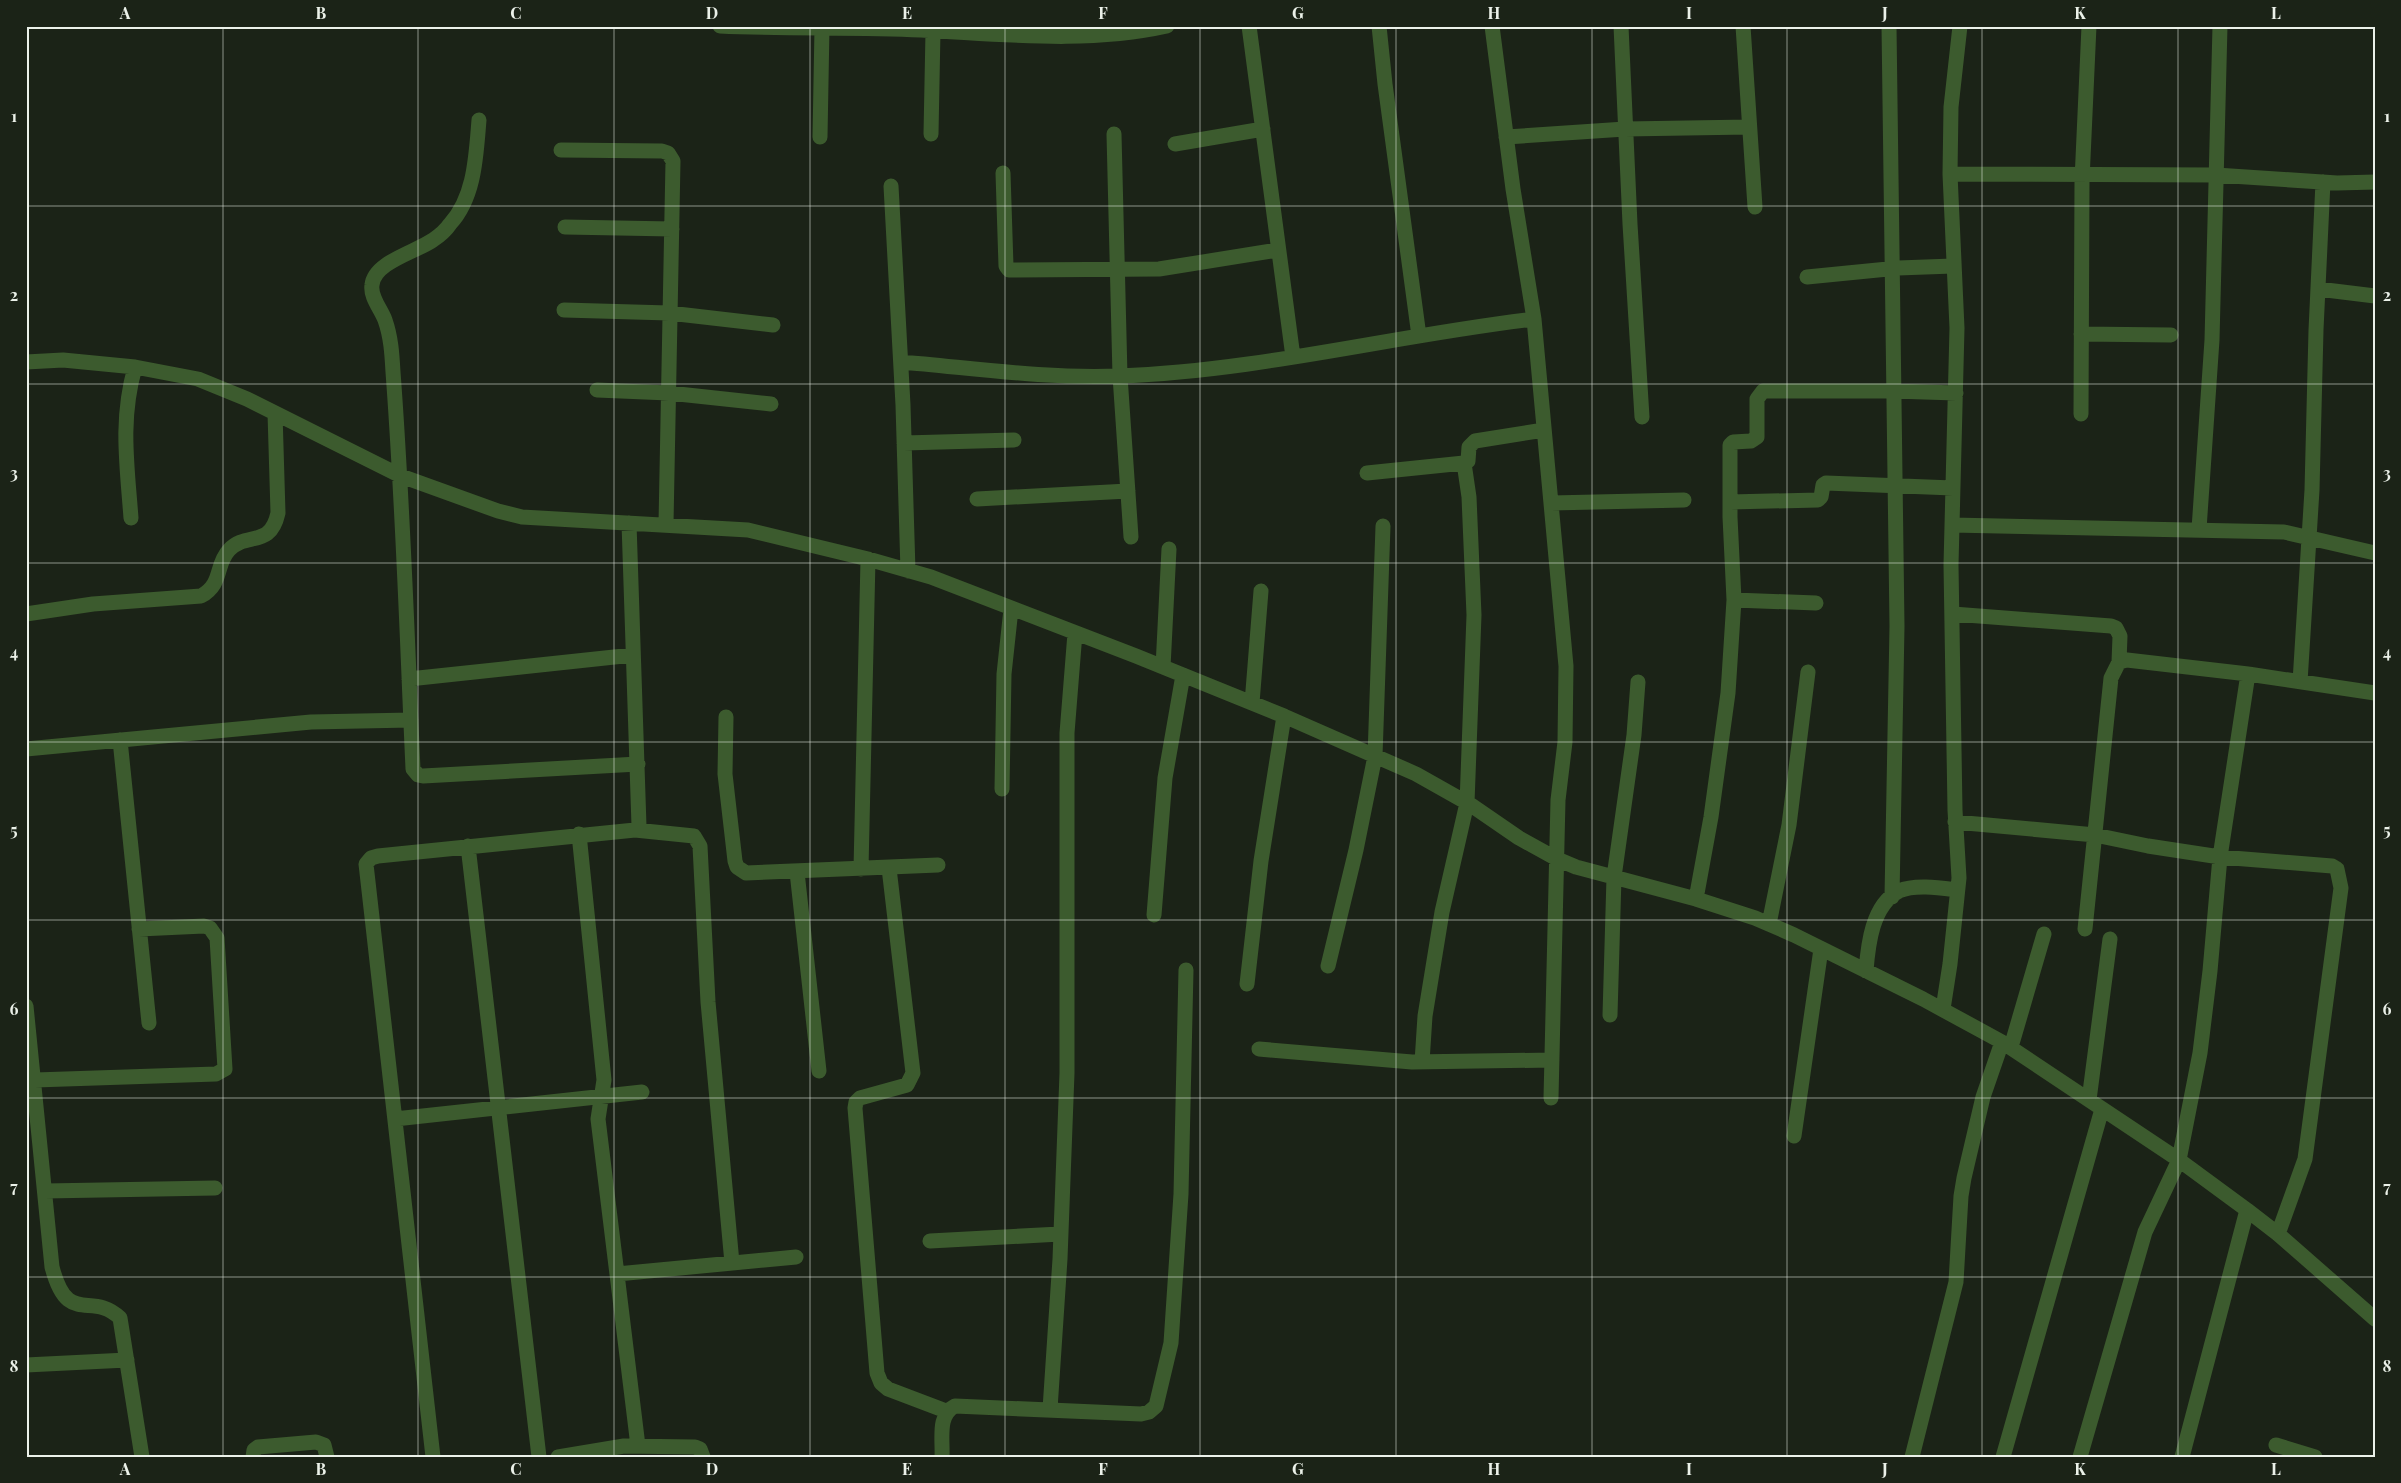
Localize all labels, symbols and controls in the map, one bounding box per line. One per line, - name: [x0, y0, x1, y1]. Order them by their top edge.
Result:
- text: A: [119, 2, 131, 23]
- text: B: [316, 2, 327, 23]
- text: C: [510, 2, 522, 23]
- text: D: [706, 2, 718, 23]
- text: E: [902, 2, 912, 23]
- text: F: [1098, 2, 1108, 23]
- text: G: [1292, 2, 1304, 23]
- text: H: [1488, 2, 1501, 23]
- text: I: [1686, 2, 1692, 23]
- text: J: [1881, 2, 1888, 23]
- text: K: [2074, 2, 2086, 23]
- text: L: [2271, 2, 2281, 23]
- text: 1: [11, 105, 17, 126]
- text: 1: [2384, 105, 2390, 126]
- text: 2: [10, 284, 18, 305]
- text: 2: [2383, 284, 2391, 305]
- text: 3: [10, 462, 18, 483]
- text: 3: [2383, 462, 2391, 483]
- text: 4: [10, 641, 18, 662]
- text: 4: [2383, 641, 2391, 662]
- text: 5: [10, 819, 18, 840]
- text: 5: [2383, 819, 2391, 840]
- text: 6: [10, 998, 19, 1019]
- text: 6: [2383, 998, 2392, 1019]
- text: 7: [10, 1176, 18, 1197]
- text: 7: [2383, 1176, 2391, 1197]
- text: 8: [10, 1355, 19, 1376]
- text: 8: [2383, 1355, 2392, 1376]
- text: A: [119, 1458, 131, 1479]
- text: B: [316, 1458, 327, 1479]
- text: C: [510, 1458, 522, 1479]
- text: D: [706, 1458, 718, 1479]
- text: E: [902, 1458, 912, 1479]
- text: F: [1098, 1458, 1108, 1479]
- text: G: [1292, 1458, 1304, 1479]
- text: H: [1488, 1458, 1501, 1479]
- text: I: [1686, 1458, 1692, 1479]
- text: J: [1881, 1458, 1888, 1479]
- text: K: [2074, 1458, 2086, 1479]
- text: L: [2271, 1458, 2281, 1479]

